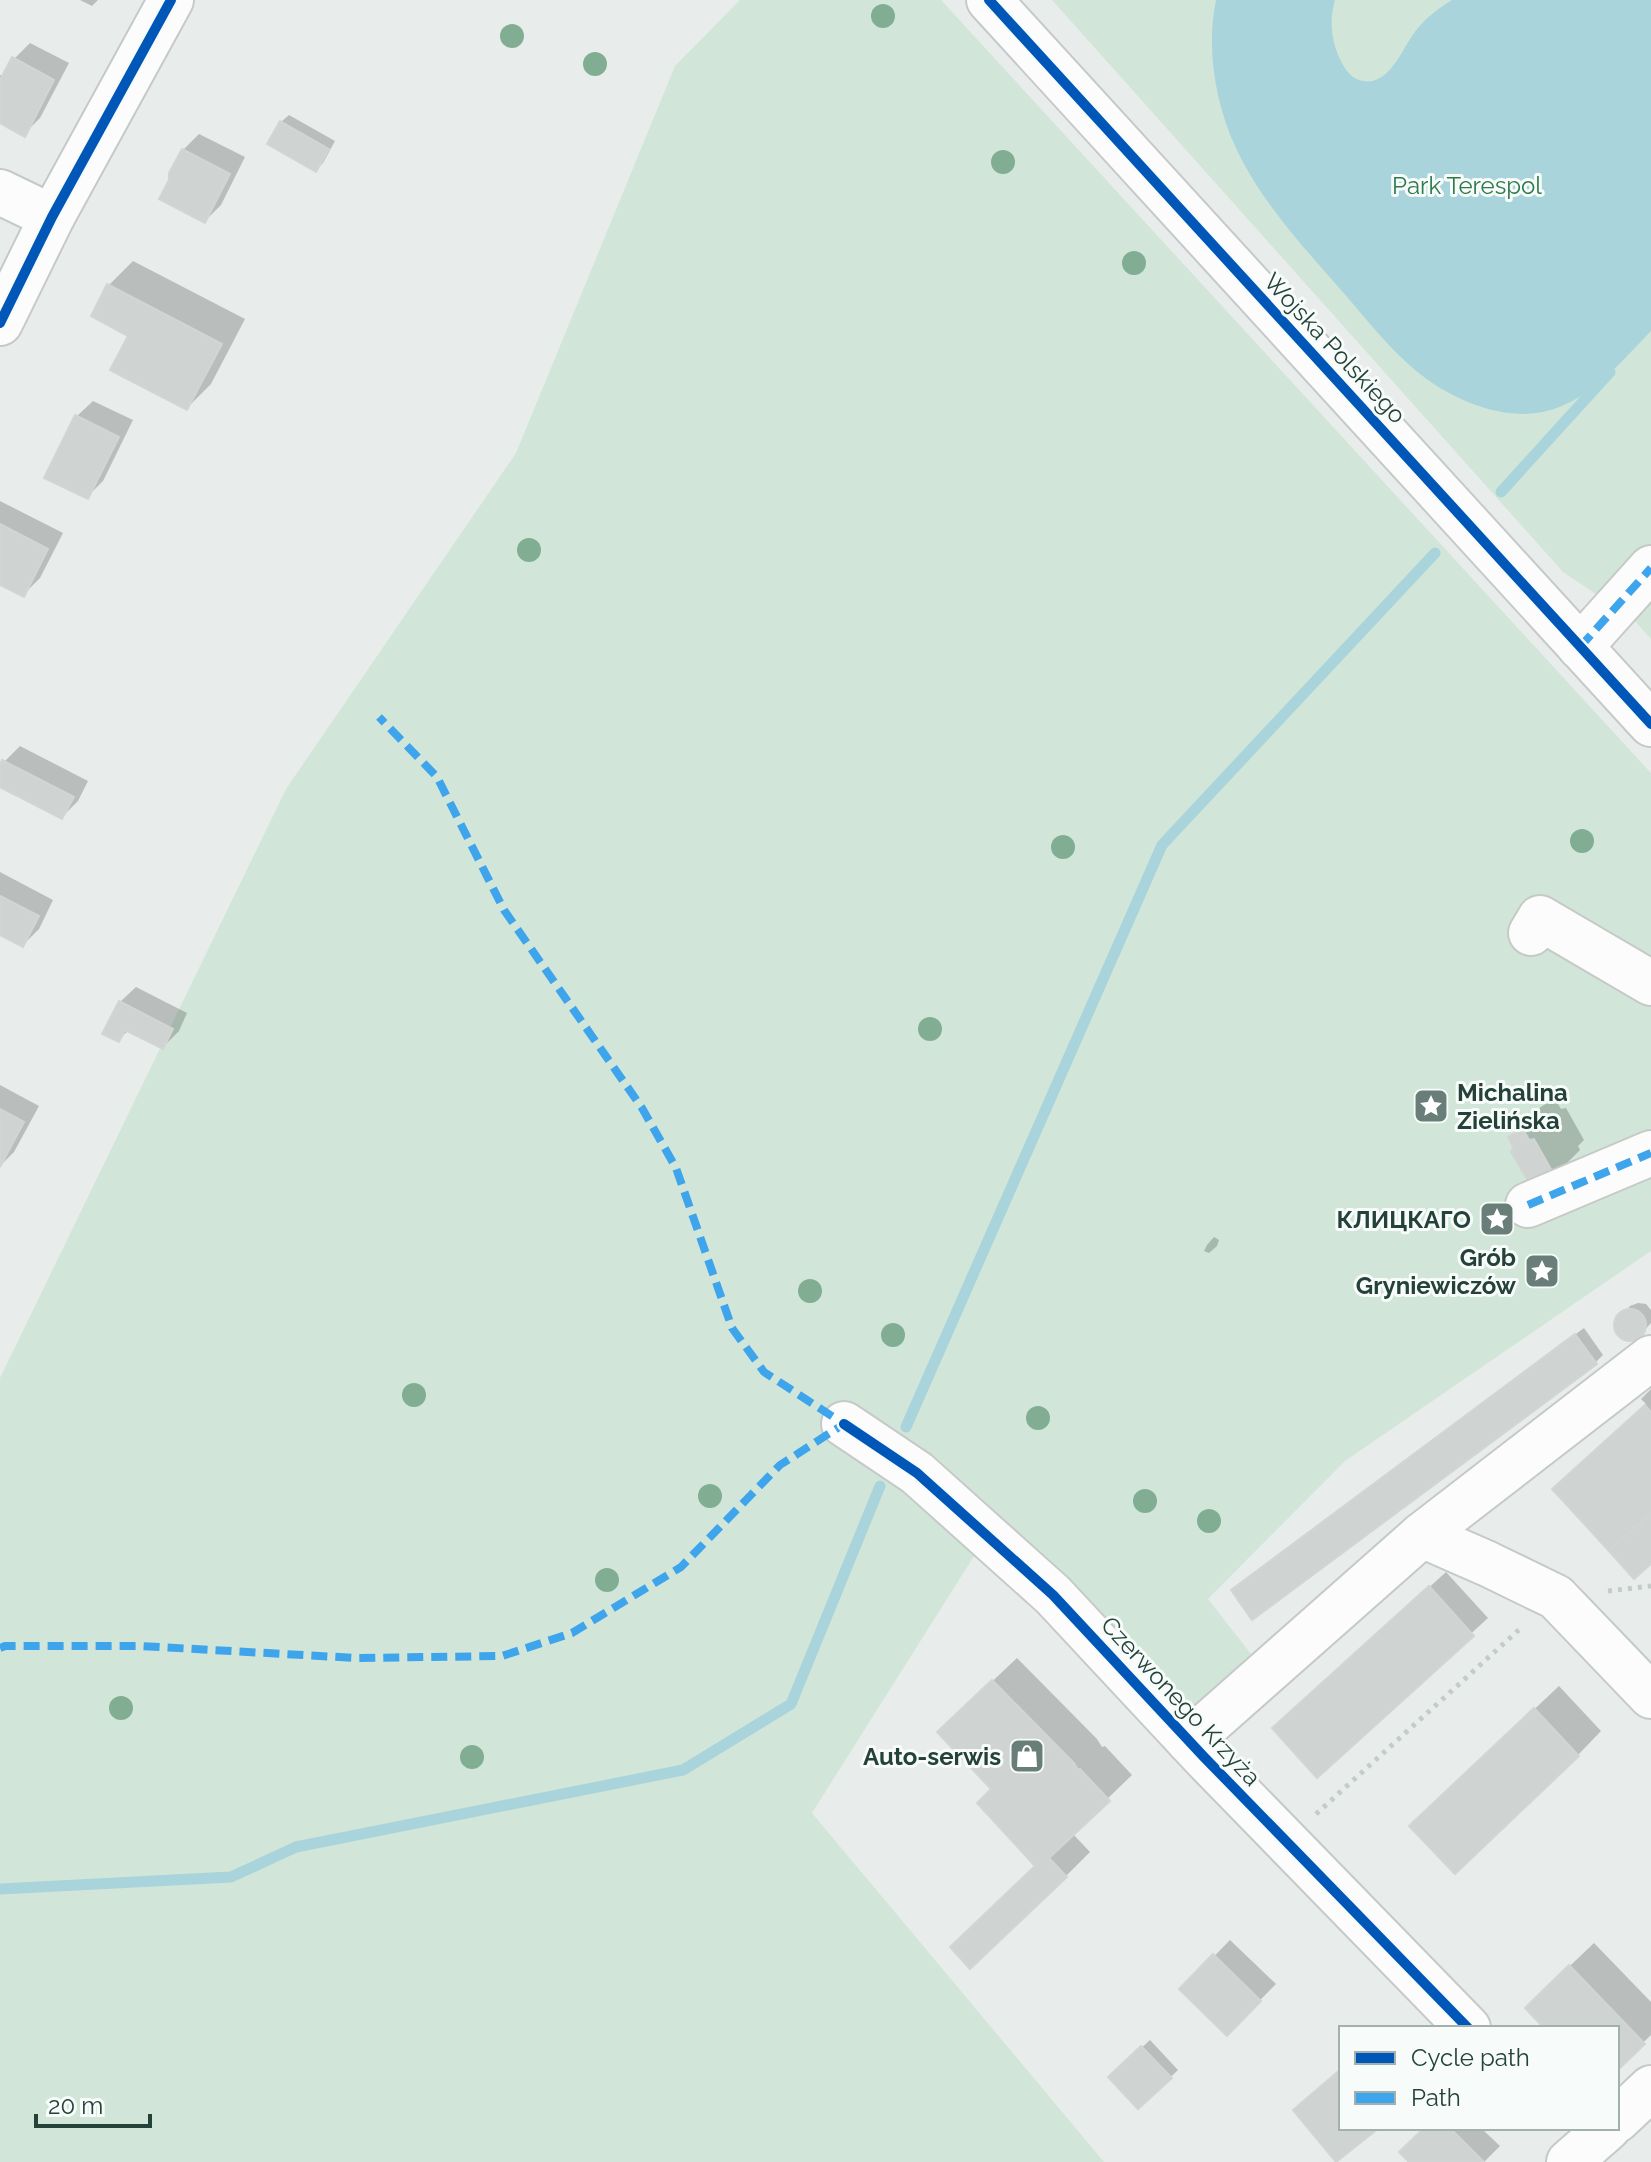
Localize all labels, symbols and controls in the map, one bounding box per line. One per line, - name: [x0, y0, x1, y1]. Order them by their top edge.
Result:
- park label: Park Terespol: [1392, 171, 1542, 200]
- street label: Wojska Polskiego: [1258, 267, 1412, 429]
- place label: Michalina Zielińska: [1457, 1078, 1568, 1135]
- place icon: Michalina Zielińska: [1412, 1087, 1450, 1125]
- place icon: КЛИЦКАГО: [1478, 1200, 1516, 1238]
- place label: КЛИЦКАГО: [1337, 1205, 1471, 1234]
- place label: Grób Gryniewiczów: [1356, 1243, 1517, 1300]
- place icon: Grób Gryniewiczów: [1523, 1252, 1561, 1290]
- street label: Czerwonego Krzyża: [1095, 1610, 1267, 1792]
- shop icon: Auto-serwis: [1008, 1737, 1046, 1775]
- place label: Auto-serwis: [863, 1742, 1001, 1771]
- legend: [1339, 2026, 1619, 2130]
- text: Cycle path: [1411, 2043, 1530, 2072]
- scale bar: [36, 2078, 150, 2128]
- text: Path: [1411, 2083, 1461, 2112]
- text: 20 m: [48, 2091, 103, 2120]

